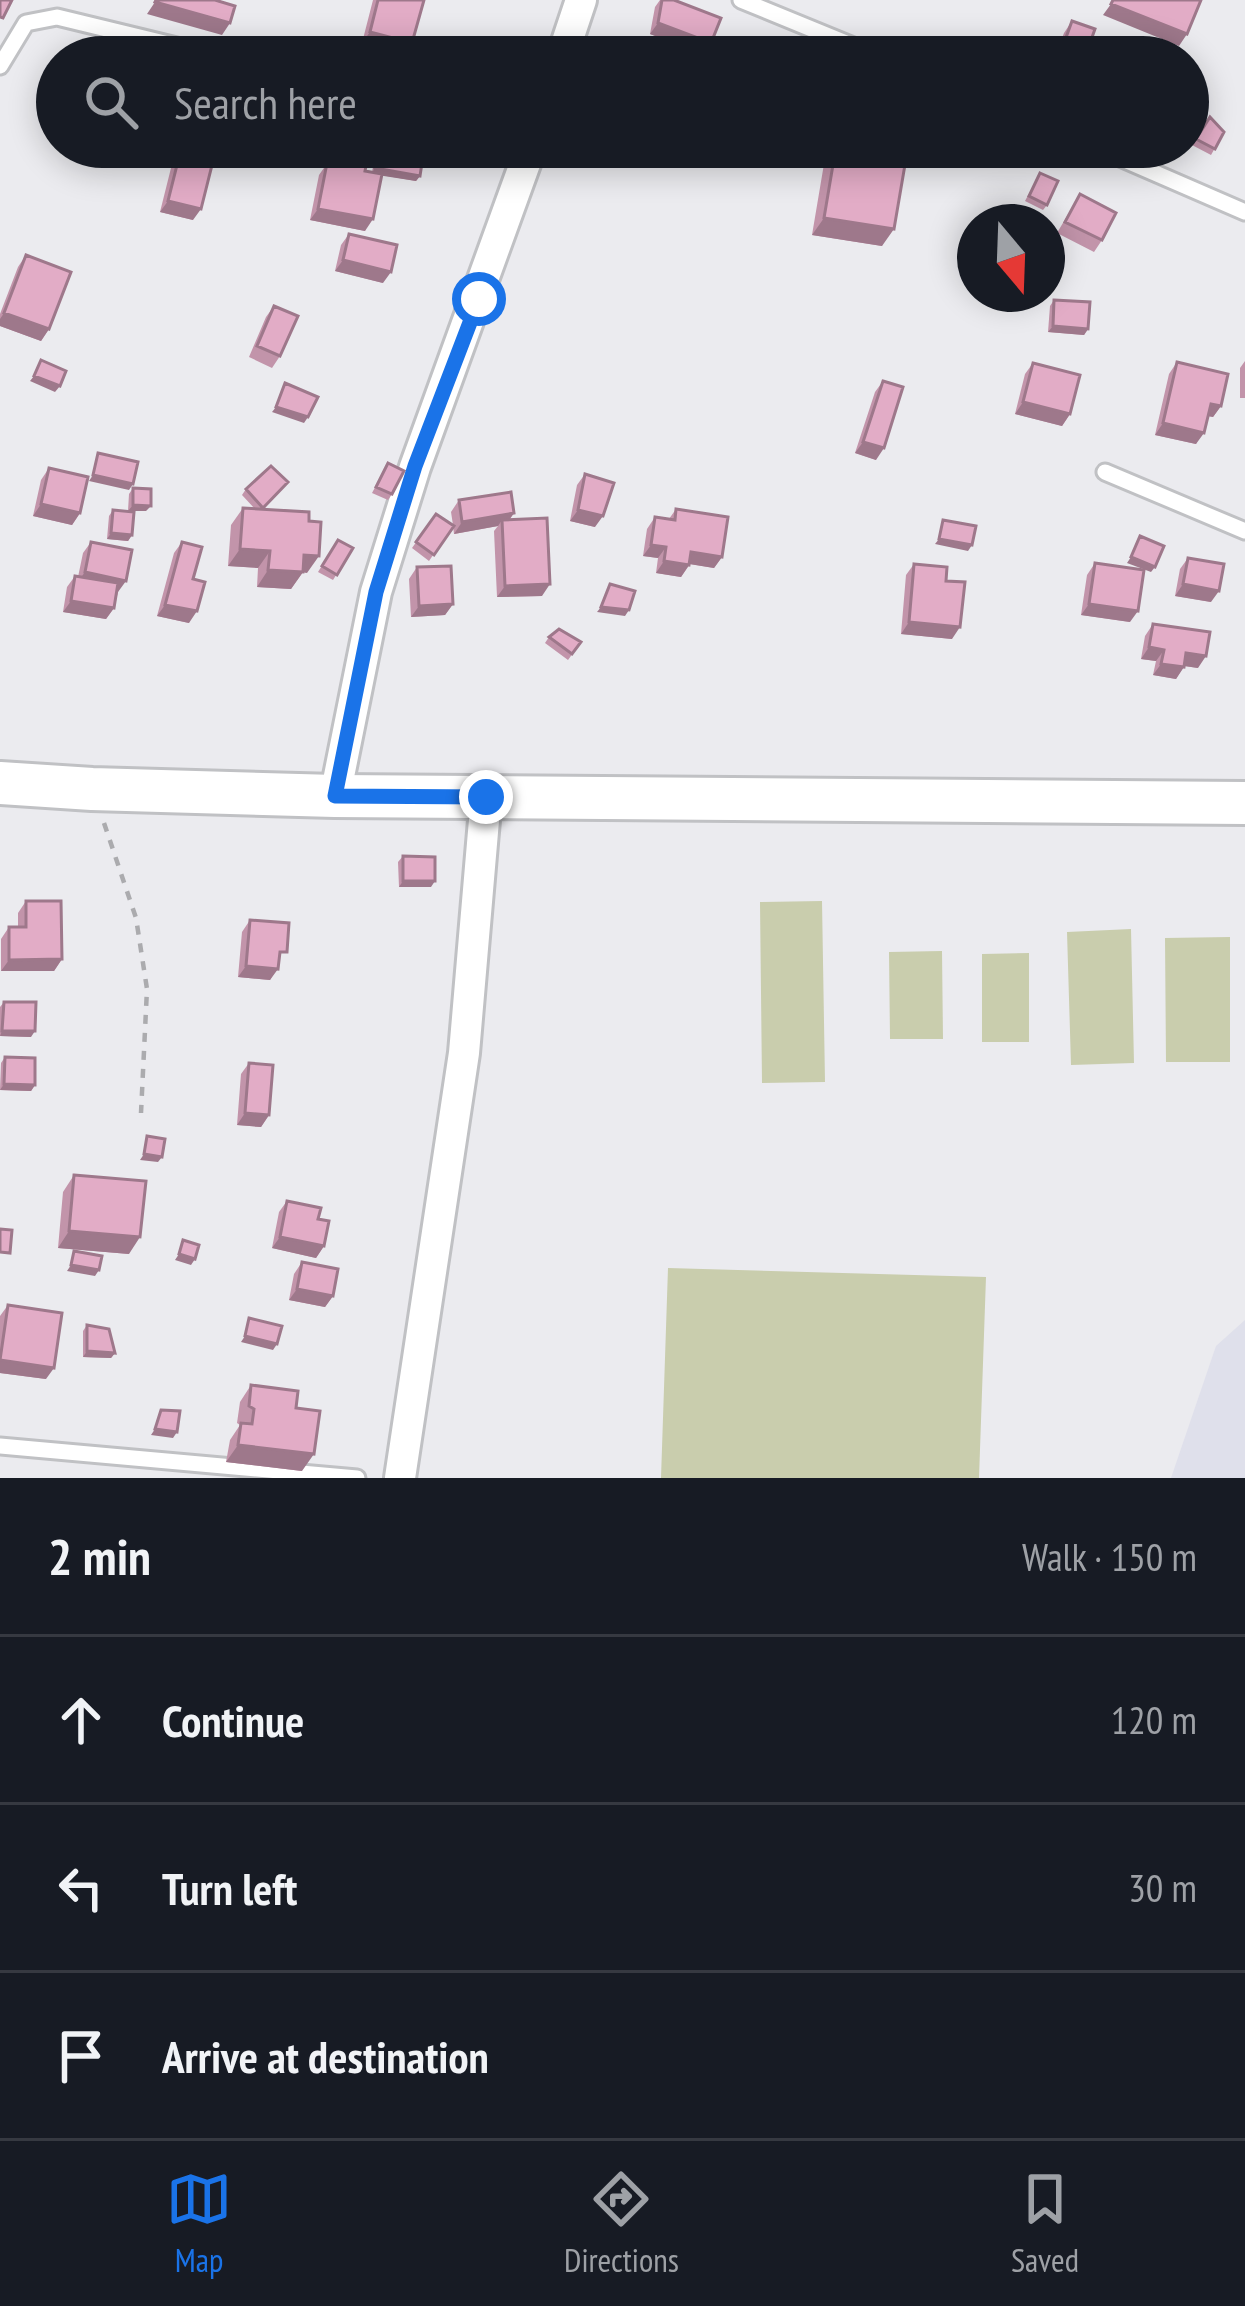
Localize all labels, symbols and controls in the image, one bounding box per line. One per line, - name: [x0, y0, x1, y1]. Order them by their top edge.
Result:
- search box: [36, 36, 1209, 168]
- icon: search: [78, 69, 144, 135]
- text: Search here: [174, 73, 357, 131]
- north arrow: [957, 204, 1065, 312]
- route start: [452, 272, 506, 326]
- route end: [459, 770, 513, 824]
- text: 2 min: [48, 1523, 151, 1589]
- text: Walk · 150 m: [1022, 1531, 1197, 1582]
- icon: ahead: [48, 1687, 114, 1753]
- text: Continue: [162, 1691, 304, 1749]
- text: 120 m: [1111, 1694, 1197, 1745]
- icon: left: [48, 1855, 114, 1921]
- text: Turn left: [162, 1859, 297, 1917]
- text: 30 m: [1128, 1862, 1197, 1913]
- icon: arrive: [48, 2023, 114, 2089]
- text: Arrive at destination: [162, 2027, 489, 2085]
- tab: Map: [166, 2166, 232, 2281]
- tab: Directions: [564, 2166, 679, 2281]
- tab: Saved: [1011, 2166, 1079, 2281]

